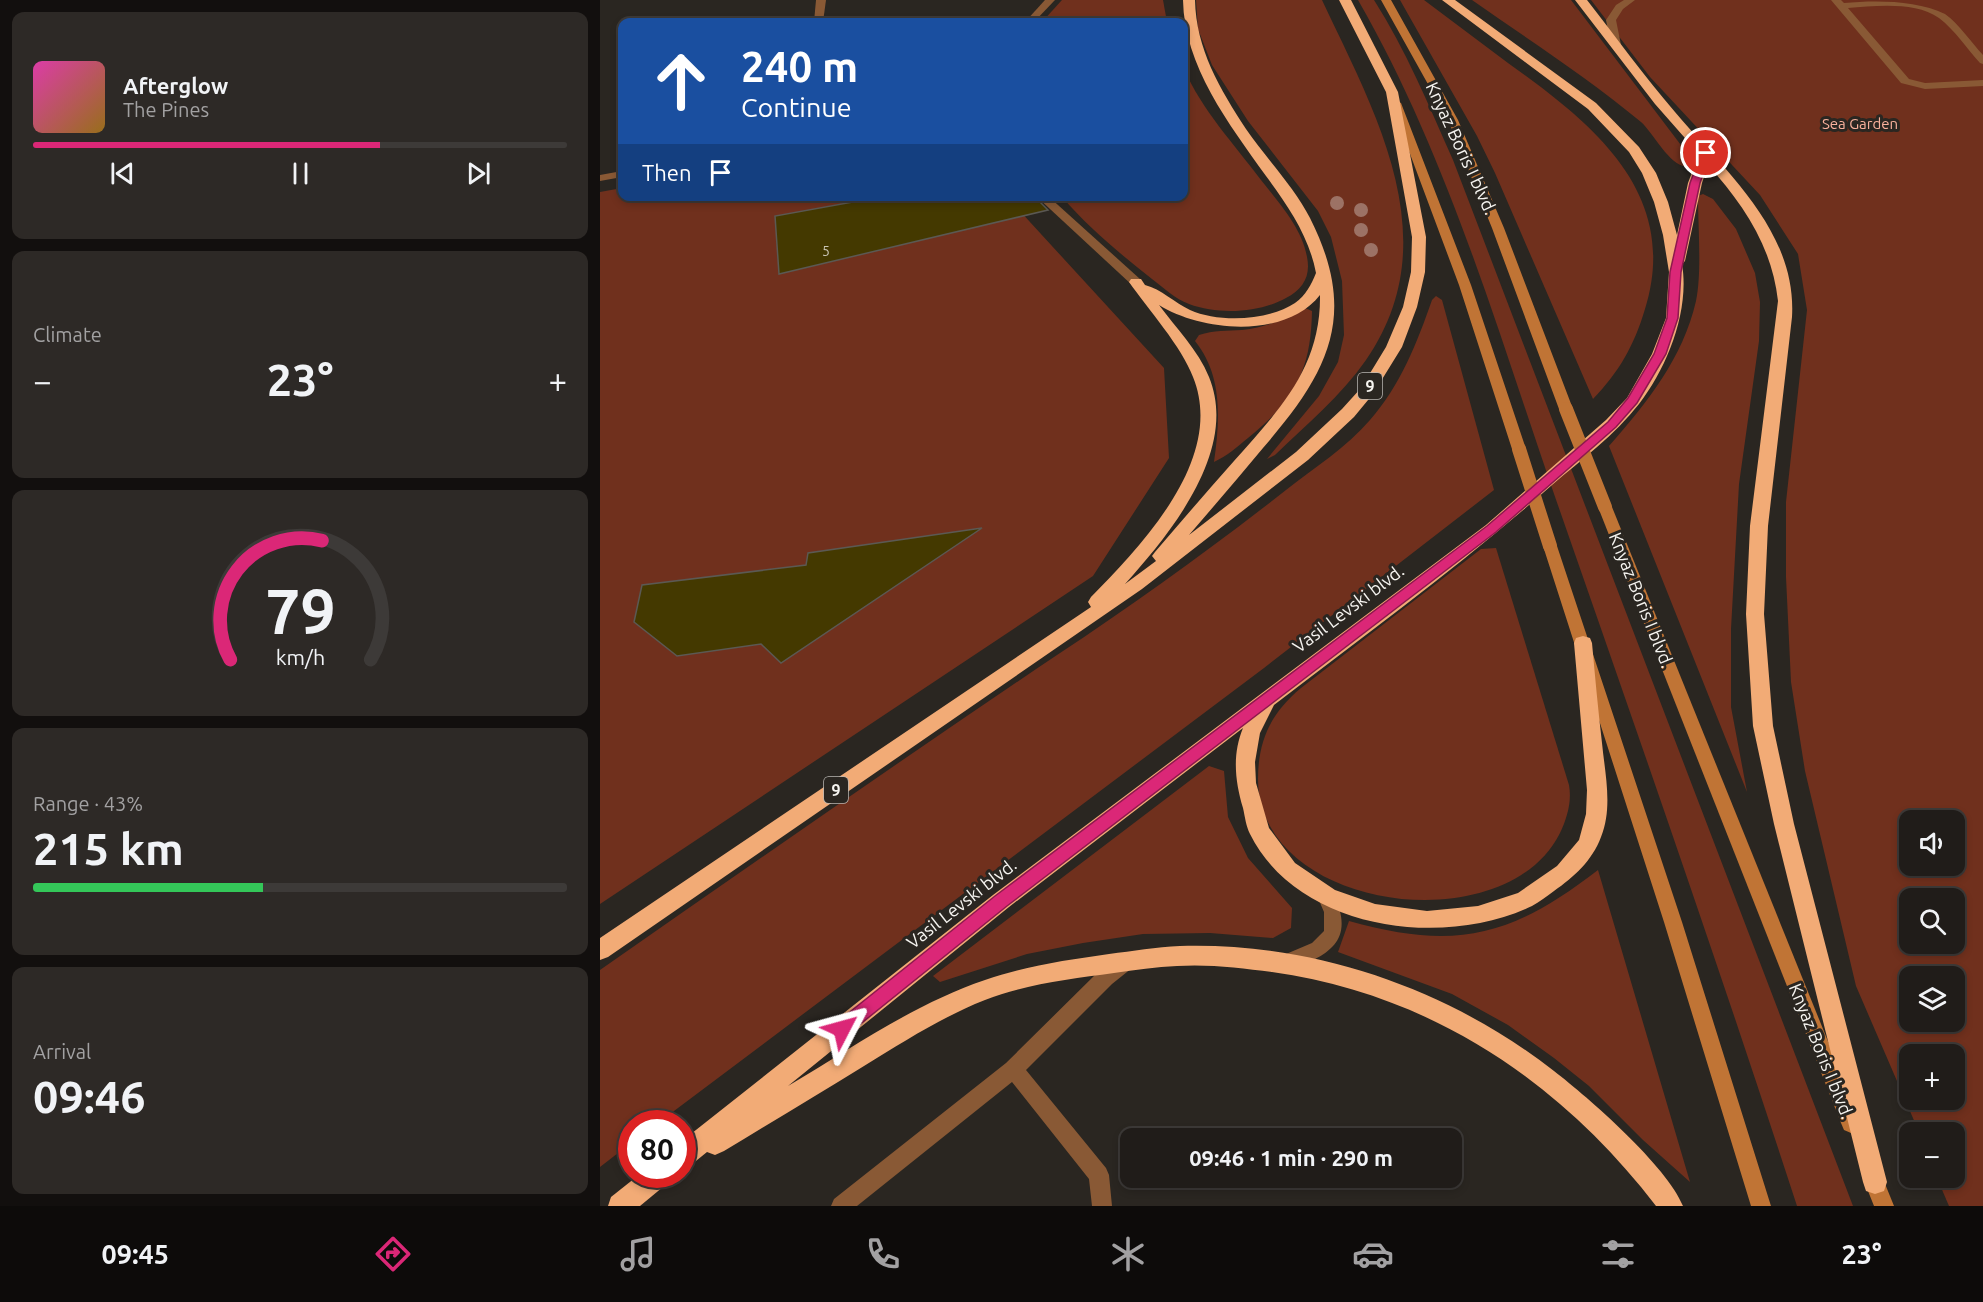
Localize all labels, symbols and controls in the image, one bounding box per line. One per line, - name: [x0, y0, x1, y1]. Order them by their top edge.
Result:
- icon: ahead: [642, 42, 720, 120]
- text: 240 m: [741, 43, 858, 90]
- text: Afterglow: [123, 73, 228, 98]
- street label: Knyaz Boris I blvd.: [1422, 78, 1502, 218]
- text: Continue: [741, 92, 852, 122]
- text: The Pines: [123, 98, 209, 121]
- park label: Sea Garden: [1822, 115, 1898, 132]
- pin: [1680, 127, 1731, 178]
- icon: arrive: [1689, 136, 1722, 169]
- icon: arrive: [704, 156, 737, 189]
- icon: previous: [106, 157, 139, 190]
- icon: pause: [284, 157, 317, 190]
- icon: next: [462, 157, 495, 190]
- text: Then: [642, 160, 692, 185]
- house number: 5: [822, 243, 830, 259]
- text: Climate: [33, 323, 102, 346]
- text: 23°: [267, 354, 333, 405]
- text: −: [33, 362, 52, 399]
- text: +: [548, 362, 567, 399]
- road number: 9: [1358, 373, 1382, 399]
- street label: Knyaz Boris I blvd.: [1606, 529, 1678, 671]
- street label: Vasil Levski blvd.: [1289, 560, 1407, 656]
- text: 79: [265, 576, 335, 646]
- text: km/h: [275, 645, 325, 669]
- road number: 9: [824, 777, 848, 803]
- text: Range · 43%: [33, 792, 143, 815]
- map controls: [1899, 810, 1965, 1188]
- button: sound: [1899, 810, 1965, 876]
- text: 215 km: [33, 823, 184, 874]
- street label: Vasil Levski blvd.: [902, 854, 1020, 952]
- button: search: [1899, 888, 1965, 954]
- button: layers: [1899, 966, 1965, 1032]
- street label: Knyaz Boris I blvd.: [1786, 980, 1858, 1122]
- position arrow: [810, 997, 874, 1061]
- text: Arrival: [33, 1040, 91, 1063]
- button: +: [1899, 1044, 1965, 1110]
- text: 09:46: [33, 1071, 146, 1122]
- speed limit sign: 80: [618, 1110, 696, 1188]
- button: −: [1899, 1122, 1965, 1188]
- text: 09:46 · 1 min · 290 m: [1189, 1145, 1393, 1170]
- icon: directions: [372, 1233, 414, 1275]
- icon: music: [617, 1233, 659, 1275]
- icon: phone: [862, 1233, 904, 1275]
- icon: climate: [1107, 1233, 1149, 1275]
- icon: car: [1352, 1233, 1394, 1275]
- icon: filters: [1597, 1233, 1639, 1275]
- text: 09:45: [101, 1239, 169, 1269]
- text: 23°: [1841, 1239, 1881, 1269]

